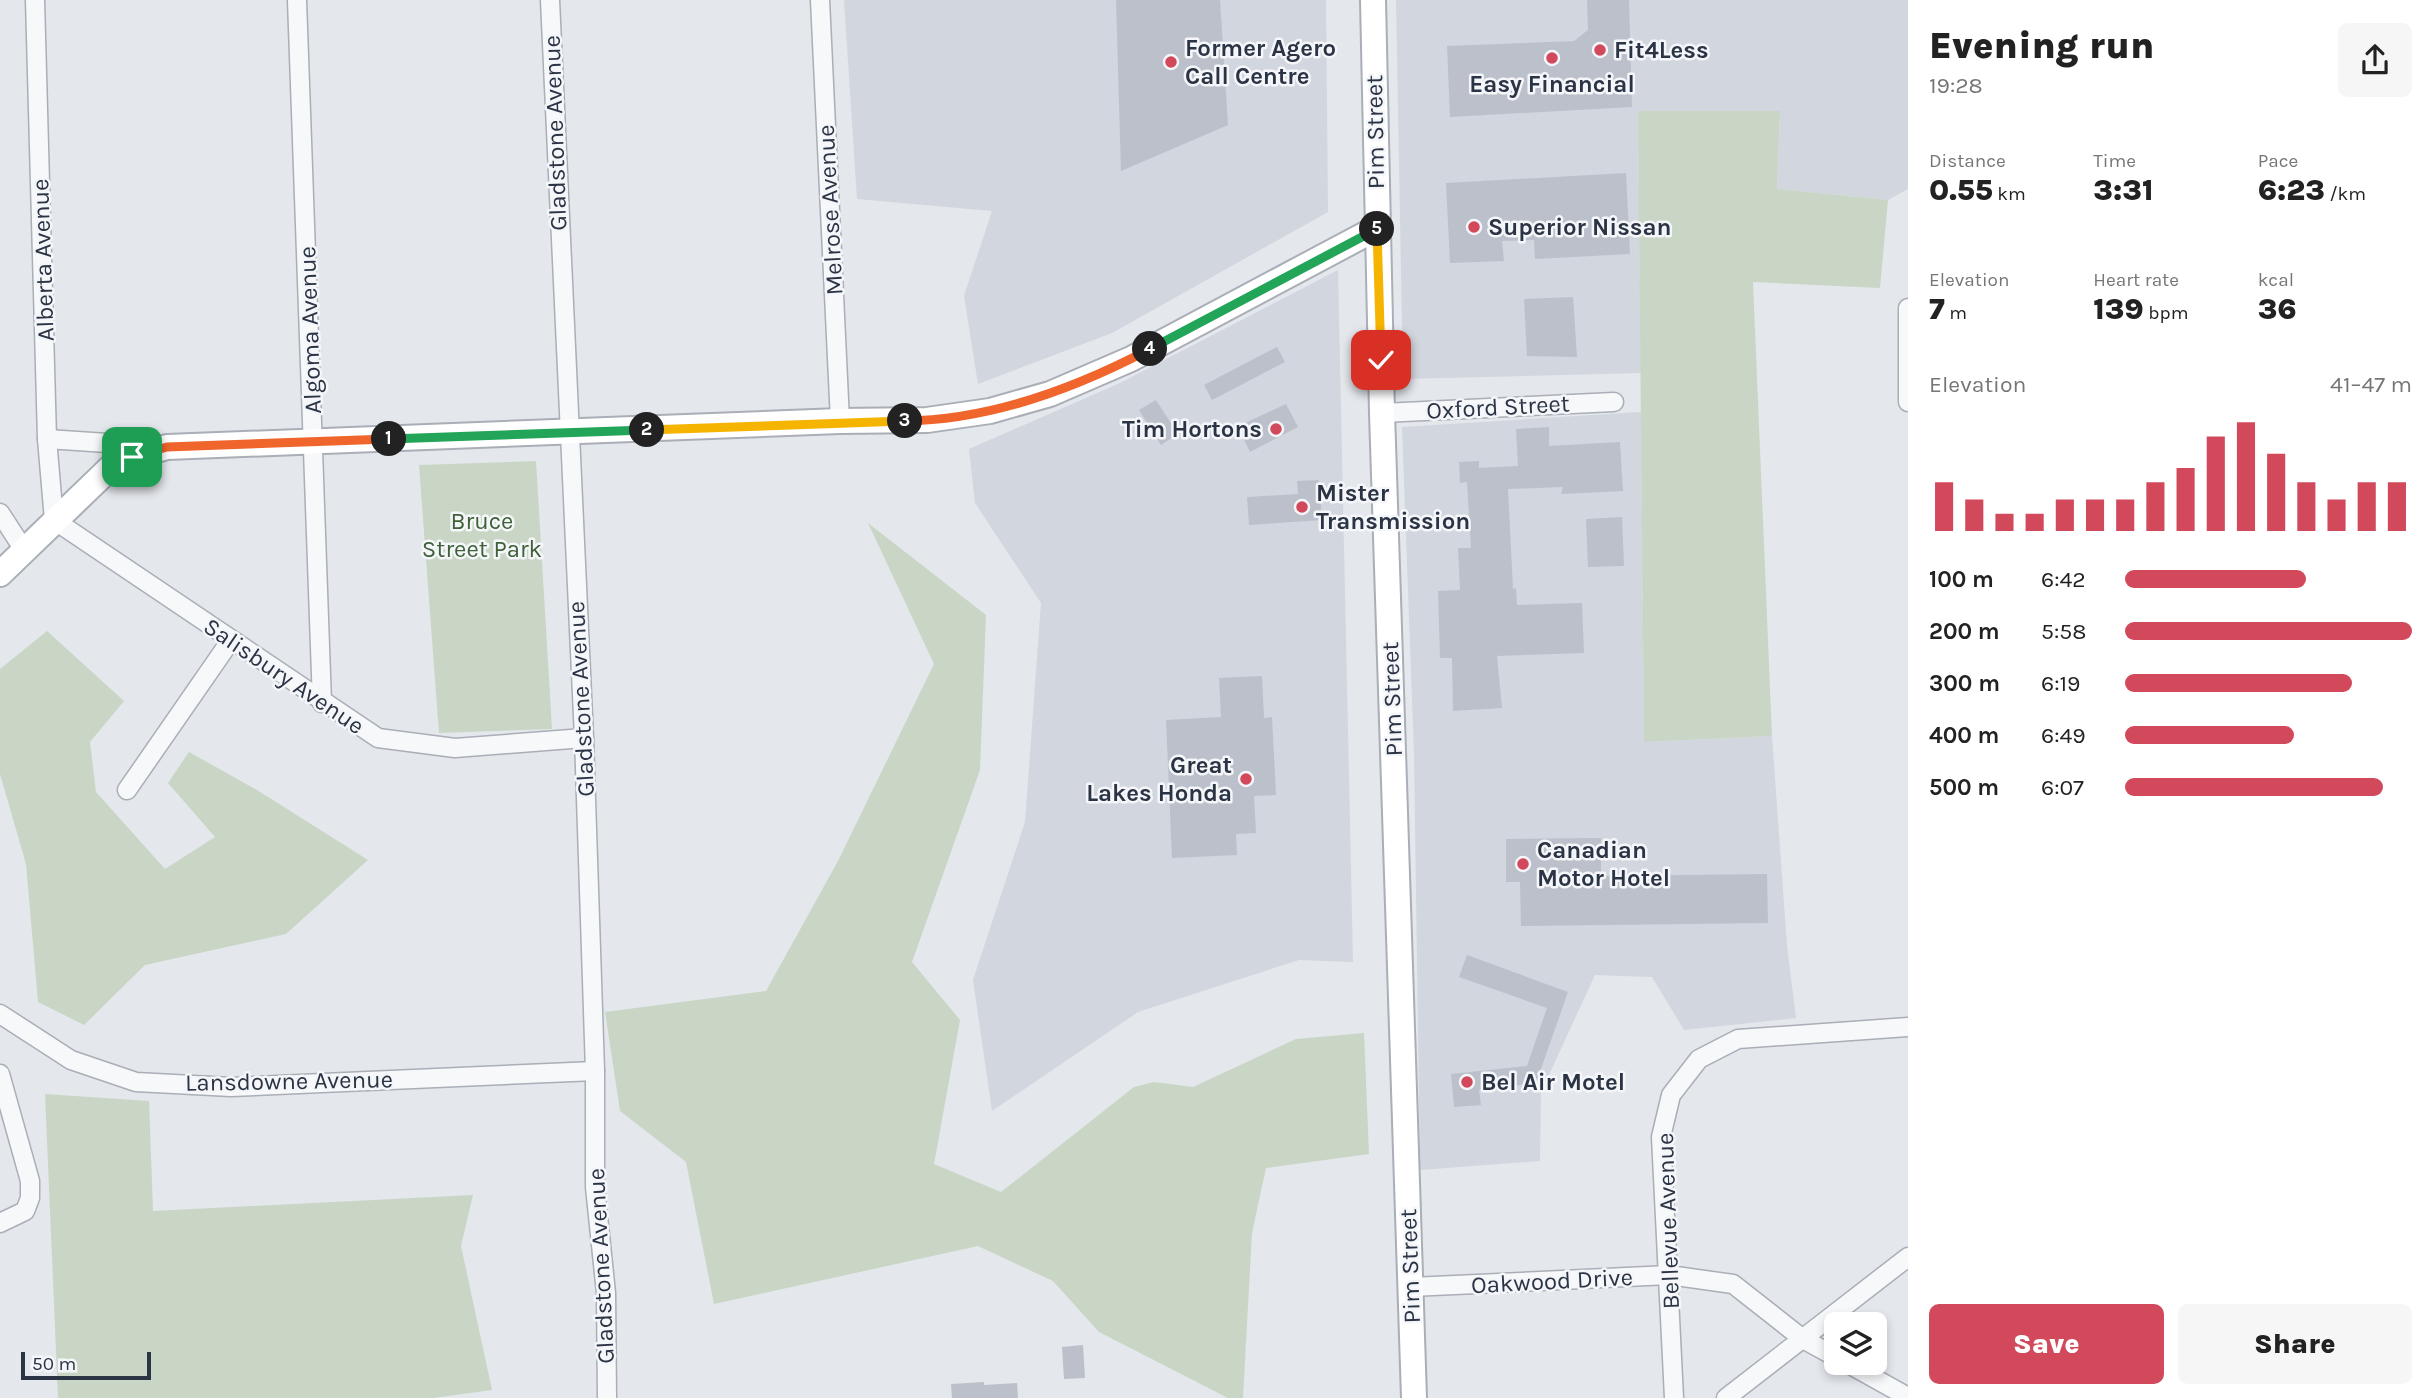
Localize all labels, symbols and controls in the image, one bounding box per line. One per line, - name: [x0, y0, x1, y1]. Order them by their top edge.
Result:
- text: Evening run: [1929, 23, 2154, 68]
- button: share: [2338, 23, 2412, 97]
- place label: Former Agero Call Centre: [1185, 34, 1336, 90]
- street label: Gladstone Avenue: [538, 35, 572, 231]
- place label: Fit4Less: [1614, 36, 1709, 64]
- marker: Fit4Less: [1592, 42, 1608, 58]
- marker: Easy Financial: [1544, 50, 1560, 66]
- marker: Former Agero Call Centre: [1163, 54, 1179, 70]
- place label: Easy Financial: [1469, 70, 1635, 98]
- text: 19:28: [1929, 72, 1983, 99]
- street label: Pim Street: [1360, 75, 1390, 189]
- street label: Melrose Avenue: [812, 124, 848, 296]
- text: Distance: [1929, 150, 2006, 172]
- text: Time: [2093, 150, 2136, 172]
- text: Pace: [2258, 150, 2298, 172]
- text: 0.55: [1929, 172, 1993, 208]
- text: 3:31: [2093, 172, 2153, 208]
- text: 6:23: [2258, 172, 2325, 208]
- street label: Alberta Avenue: [26, 178, 60, 342]
- text: km: [1993, 183, 2026, 205]
- text: /km: [2325, 183, 2366, 205]
- pin: 5: [1360, 212, 1394, 246]
- place label: Superior Nissan: [1488, 213, 1671, 241]
- text: 5: [1371, 217, 1382, 239]
- marker: Superior Nissan: [1466, 219, 1482, 235]
- street label: Algoma Avenue: [293, 246, 327, 414]
- text: Elevation: [1929, 269, 2009, 291]
- text: Heart rate: [2093, 269, 2179, 291]
- text: kcal: [2258, 269, 2294, 291]
- text: 7: [1929, 291, 1945, 327]
- text: 139: [2093, 291, 2144, 327]
- text: 36: [2258, 291, 2297, 327]
- text: m: [1945, 302, 1967, 324]
- text: bpm: [2144, 302, 2188, 324]
- pin: [1351, 330, 1411, 390]
- pin: 4: [1132, 332, 1168, 366]
- text: 4: [1144, 337, 1155, 359]
- icon: check: [1362, 341, 1400, 379]
- text: Elevation: [1929, 371, 2026, 398]
- text: 41–47 m: [2330, 371, 2412, 398]
- street label: Oxford Street: [1426, 389, 1570, 425]
- pin: 3: [888, 404, 922, 438]
- text: 3: [899, 409, 910, 431]
- pin: 2: [630, 412, 664, 448]
- place label: Tim Hortons: [1122, 415, 1262, 443]
- text: 2: [641, 418, 652, 440]
- marker: Tim Hortons: [1268, 421, 1284, 437]
- pin: 1: [372, 422, 406, 457]
- pin: [102, 427, 162, 487]
- text: 1: [385, 427, 392, 449]
- icon: arrive: [113, 438, 151, 476]
- place label: Mister Transmission: [1316, 479, 1470, 535]
- marker: Mister Transmission: [1294, 499, 1310, 515]
- park label: Bruce Street Park: [422, 507, 542, 563]
- text: 100 m: [1929, 566, 1994, 593]
- text: 6:42: [2041, 566, 2086, 593]
- street label: Gladstone Avenue: [562, 600, 600, 798]
- street label: Salisbury Avenue: [198, 612, 370, 740]
- text: 200 m: [1929, 618, 2000, 645]
- text: 5:58: [2041, 618, 2086, 645]
- street label: Pim Street: [1376, 641, 1408, 757]
- text: 300 m: [1929, 670, 2000, 697]
- text: 6:19: [2041, 670, 2080, 697]
- text: 400 m: [1929, 722, 1999, 749]
- text: 6:49: [2041, 722, 2086, 749]
- place label: Great Lakes Honda: [1086, 751, 1232, 807]
- marker: Great Lakes Honda: [1238, 771, 1254, 787]
- text: 500 m: [1929, 774, 1999, 801]
- text: 6:07: [2041, 774, 2084, 801]
- place label: Canadian Motor Hotel: [1537, 836, 1670, 892]
- marker: Canadian Motor Hotel: [1515, 856, 1531, 872]
- street label: Lansdowne Avenue: [185, 1065, 393, 1097]
- place label: Bel Air Motel: [1481, 1068, 1625, 1096]
- marker: Bel Air Motel: [1459, 1074, 1475, 1090]
- street label: Bellevue Avenue: [1651, 1132, 1685, 1310]
- street label: Gladstone Avenue: [582, 1167, 620, 1365]
- street label: Pim Street: [1394, 1208, 1426, 1324]
- street label: Oakwood Drive: [1470, 1263, 1634, 1299]
- button: Save: [1929, 1304, 2164, 1384]
- button: Share: [2178, 1304, 2412, 1384]
- map controls: [1824, 1312, 1887, 1375]
- button: layers: [1824, 1312, 1887, 1375]
- scale bar: [21, 1349, 150, 1381]
- text: 50 m: [32, 1353, 76, 1375]

